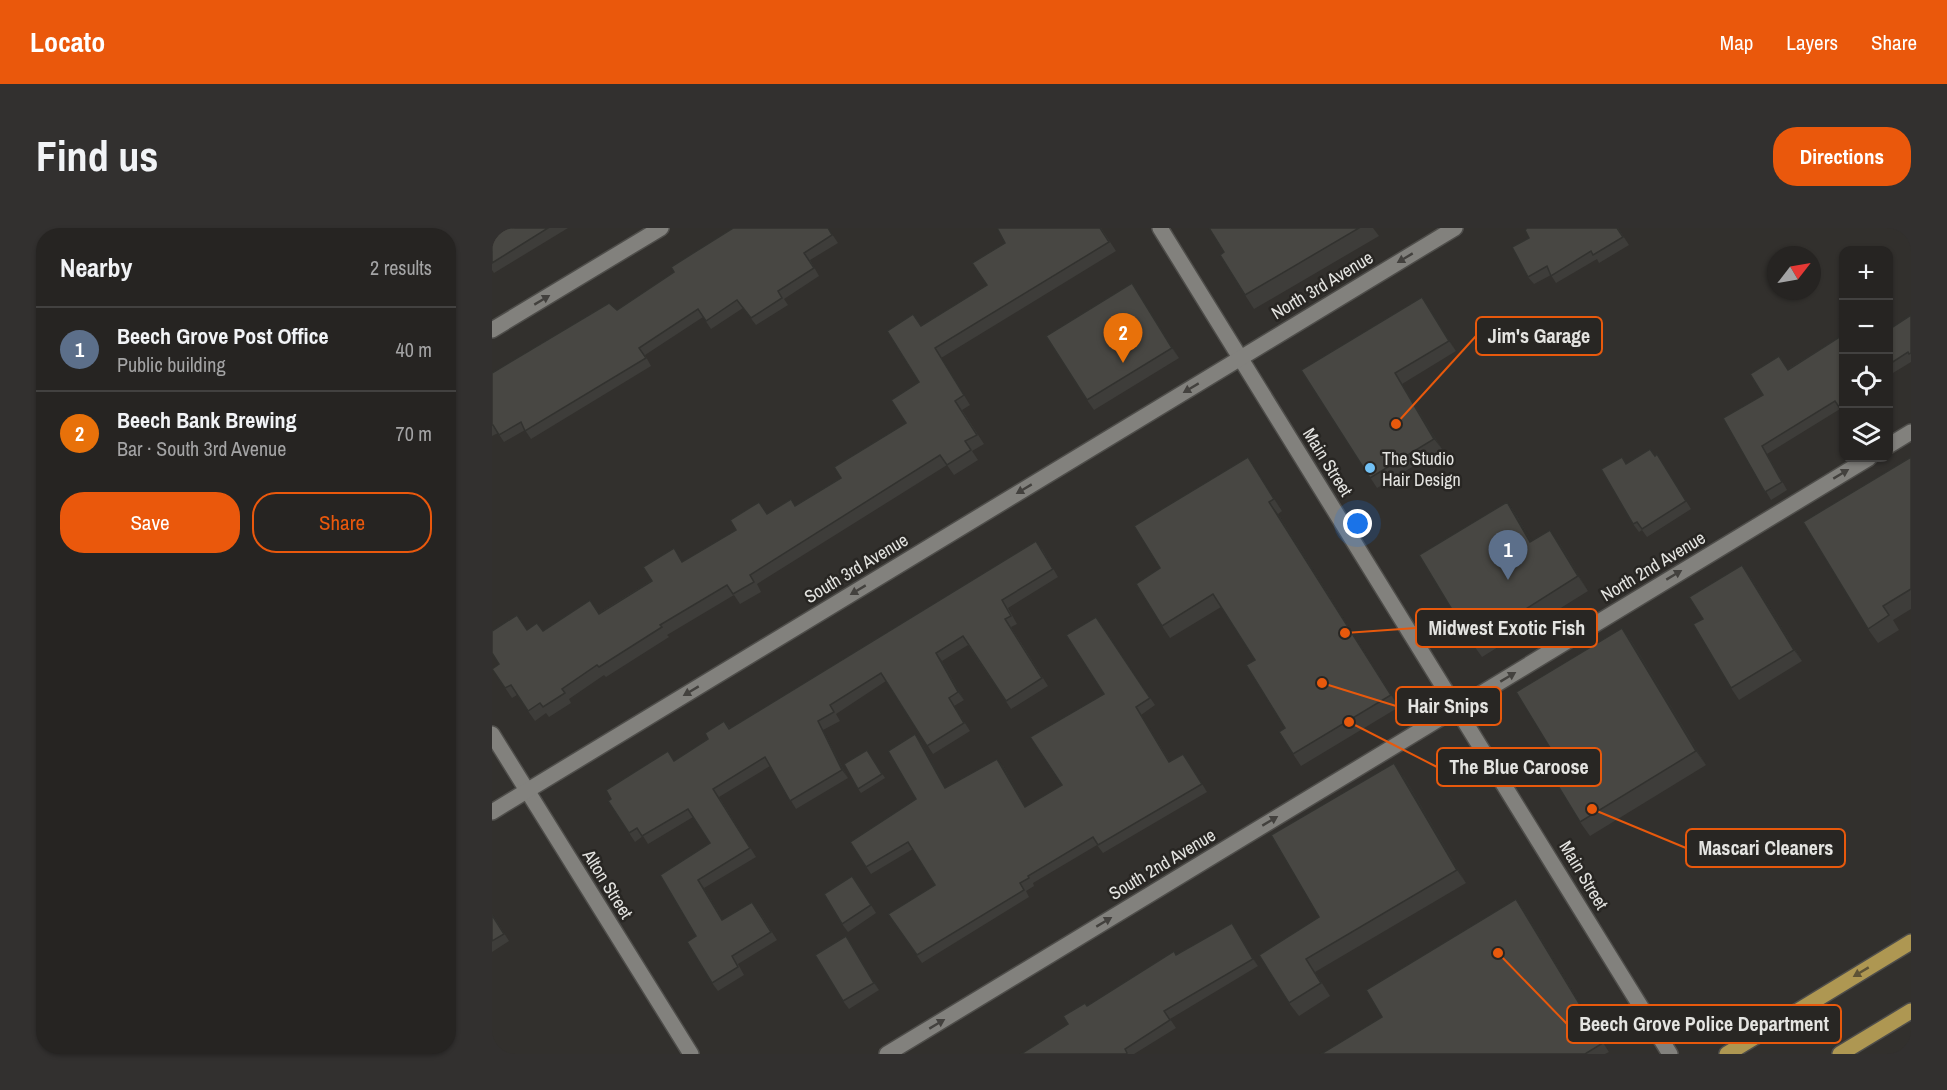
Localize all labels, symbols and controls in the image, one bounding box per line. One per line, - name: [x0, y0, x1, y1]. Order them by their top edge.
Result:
- text: Locato: [30, 23, 105, 61]
- text: Map: [1720, 28, 1753, 57]
- text: Layers: [1786, 28, 1838, 57]
- text: Share: [1871, 28, 1917, 57]
- button: Directions: [1773, 127, 1911, 186]
- text: Find us: [36, 128, 158, 184]
- street label: North 3rd Avenue: [1266, 245, 1378, 325]
- north arrow: [1767, 246, 1821, 300]
- map controls: [1839, 246, 1893, 462]
- button: +: [1839, 246, 1893, 300]
- text: Nearby: [60, 250, 132, 285]
- one-way arrow: [1397, 253, 1413, 264]
- text: 2 results: [370, 254, 432, 281]
- one-way arrow: [534, 295, 551, 305]
- button: −: [1839, 300, 1893, 354]
- pin: 2: [1104, 314, 1142, 363]
- callout: Jim's Garage: [1476, 317, 1602, 355]
- text: Beech Grove Post Office: [117, 321, 329, 351]
- text: Jim's Garage: [1488, 322, 1590, 349]
- text: 1: [75, 336, 84, 363]
- text: 40 m: [396, 336, 432, 363]
- text: Public building: [117, 351, 226, 378]
- button: locate: [1839, 354, 1893, 408]
- one-way arrow: [1183, 383, 1199, 394]
- text: Beech Bank Brewing: [117, 405, 296, 435]
- button: layers: [1839, 408, 1893, 462]
- text: 2: [75, 420, 84, 447]
- text: 70 m: [396, 420, 432, 447]
- street label: Main Street: [1297, 423, 1359, 501]
- text: Bar · South 3rd Avenue: [117, 435, 286, 462]
- place label: The Studio Hair Design: [1382, 446, 1461, 492]
- marker: The Studio Hair Design: [1363, 461, 1377, 475]
- one-way arrow: [1833, 469, 1849, 480]
- one-way arrow: [1016, 484, 1032, 495]
- button: Save: [60, 492, 240, 553]
- button: Share: [252, 492, 432, 553]
- your location: [1343, 509, 1372, 538]
- street label: North 2nd Avenue: [1596, 525, 1710, 607]
- street label: South 3rd Avenue: [799, 527, 913, 609]
- pin: 1: [1488, 530, 1528, 580]
- one-way arrow: [1666, 570, 1682, 581]
- one-way arrow: [850, 585, 866, 596]
- callout: Midwest Exotic Fish: [1416, 609, 1597, 647]
- text: Midwest Exotic Fish: [1429, 614, 1585, 641]
- one-way arrow: [1500, 671, 1516, 682]
- one-way arrow: [683, 686, 699, 697]
- callout: Hair Snips: [1396, 687, 1501, 725]
- text: Hair Snips: [1407, 692, 1489, 719]
- callout: The Blue Caroose: [1437, 748, 1601, 786]
- text: The Blue Caroose: [1449, 753, 1589, 780]
- one-way arrow: [1262, 815, 1278, 826]
- street label: South 2nd Avenue: [1104, 822, 1220, 906]
- callout: Mascari Cleaners: [1686, 829, 1845, 867]
- text: Mascari Cleaners: [1699, 834, 1833, 861]
- street label: Main Street: [1554, 836, 1614, 914]
- street label: Alton Street: [576, 844, 639, 923]
- one-way arrow: [1096, 917, 1112, 928]
- one-way arrow: [1853, 967, 1869, 978]
- callout: Beech Grove Police Department: [1567, 1005, 1841, 1043]
- text: Beech Grove Police Department: [1579, 1010, 1829, 1037]
- one-way arrow: [929, 1018, 945, 1029]

